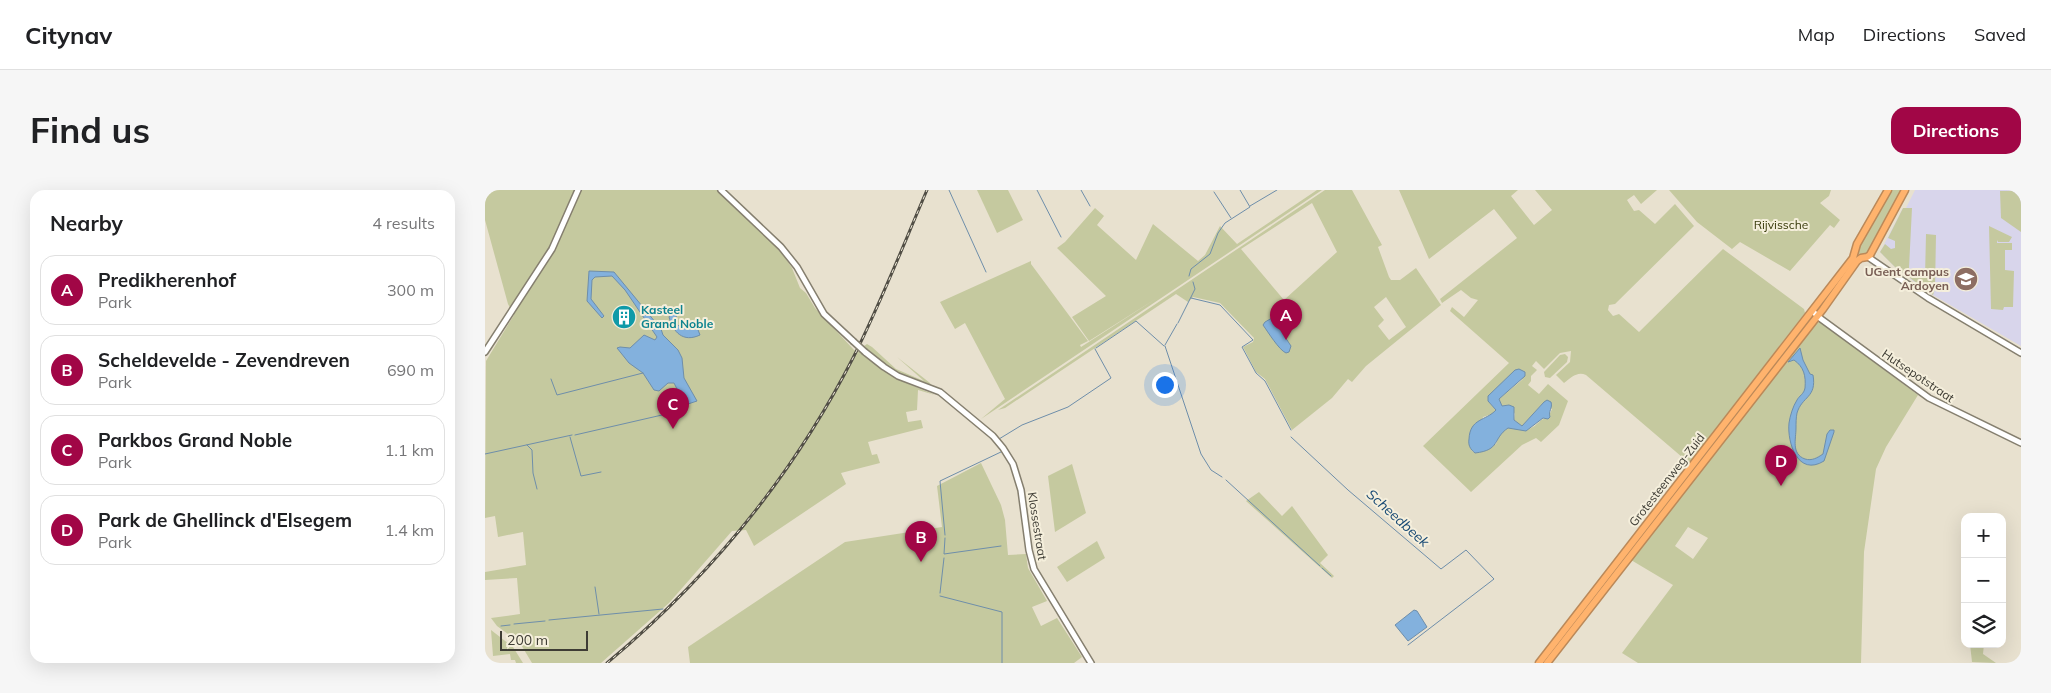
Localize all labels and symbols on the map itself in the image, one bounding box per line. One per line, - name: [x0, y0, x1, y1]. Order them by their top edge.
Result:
- park label: Rijvissche: [1754, 217, 1808, 232]
- place label: UGent campus Ardoyen: [1865, 264, 1949, 293]
- school or university icon: UGent campus Ardoyen: [1953, 266, 1979, 292]
- pin: A: [1270, 299, 1302, 340]
- place label: Kasteel Grand Noble: [641, 302, 714, 331]
- building icon: Kasteel Grand Noble: [611, 304, 637, 330]
- street label: Hutsepotstraat: [1879, 346, 1957, 405]
- your location: [1152, 372, 1178, 398]
- pin: C: [657, 388, 689, 429]
- street label: Grotesteenweg-Zuid: [1626, 430, 1708, 529]
- pin: D: [1765, 445, 1797, 486]
- water label: Scheedbeek: [1363, 485, 1434, 551]
- street label: Klossestraat: [1025, 491, 1050, 561]
- pin: B: [905, 521, 937, 562]
- scale bar: [500, 628, 587, 651]

